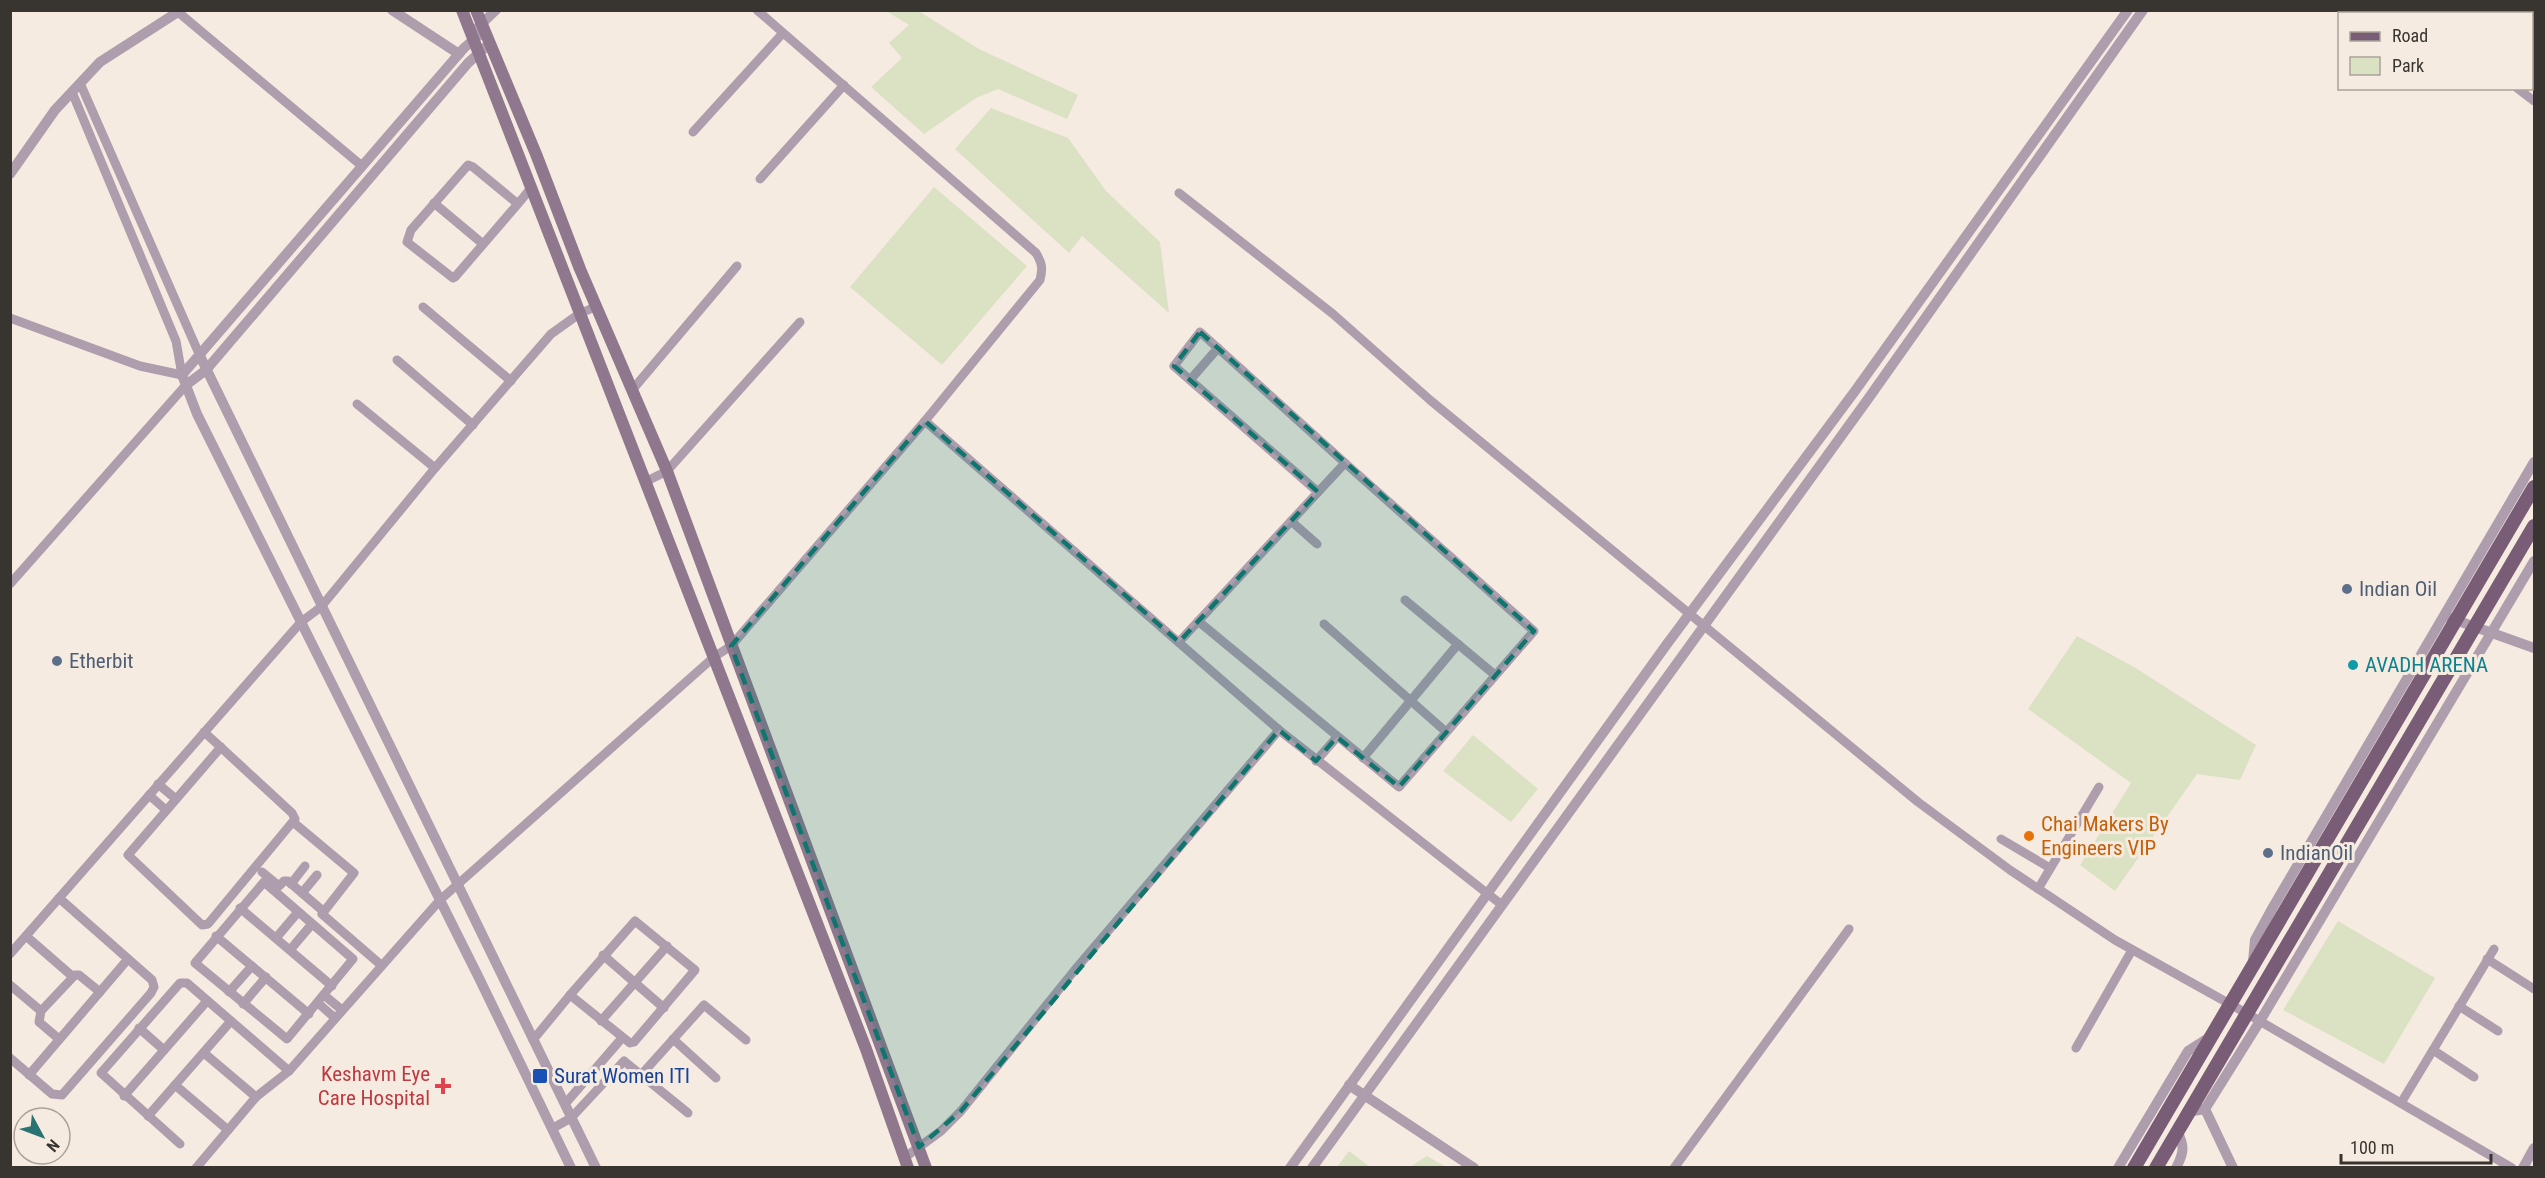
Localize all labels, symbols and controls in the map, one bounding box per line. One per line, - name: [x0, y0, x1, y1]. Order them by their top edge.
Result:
- legend: [2338, 12, 2533, 90]
- text: Road: [2392, 25, 2428, 46]
- text: Park: [2392, 55, 2424, 76]
- place label: Indian Oil: [2359, 577, 2437, 601]
- marker: Indian Oil: [2340, 582, 2354, 596]
- place label: Etherbit: [69, 649, 133, 673]
- place label: AVADH ARENA: [2365, 653, 2488, 677]
- marker: Etherbit: [50, 654, 64, 668]
- marker: AVADH ARENA: [2346, 658, 2360, 672]
- place label: Chai Makers By Engineers VIP: [2041, 812, 2169, 860]
- marker: Chai Makers By Engineers VIP: [2022, 829, 2036, 843]
- place label: IndianOil: [2280, 841, 2353, 865]
- marker: IndianOil: [2261, 846, 2275, 860]
- place label: Keshavm Eye Care Hospital: [318, 1062, 430, 1110]
- place label: Surat Women ITI: [554, 1064, 690, 1088]
- marker: Surat Women ITI: [531, 1067, 549, 1085]
- marker: Keshavm Eye Care Hospital: [434, 1077, 452, 1095]
- north arrow: [12, 1106, 72, 1166]
- scale bar: [2341, 1127, 2491, 1165]
- text: N: [43, 1136, 63, 1155]
- text: 100 m: [2350, 1137, 2394, 1158]

